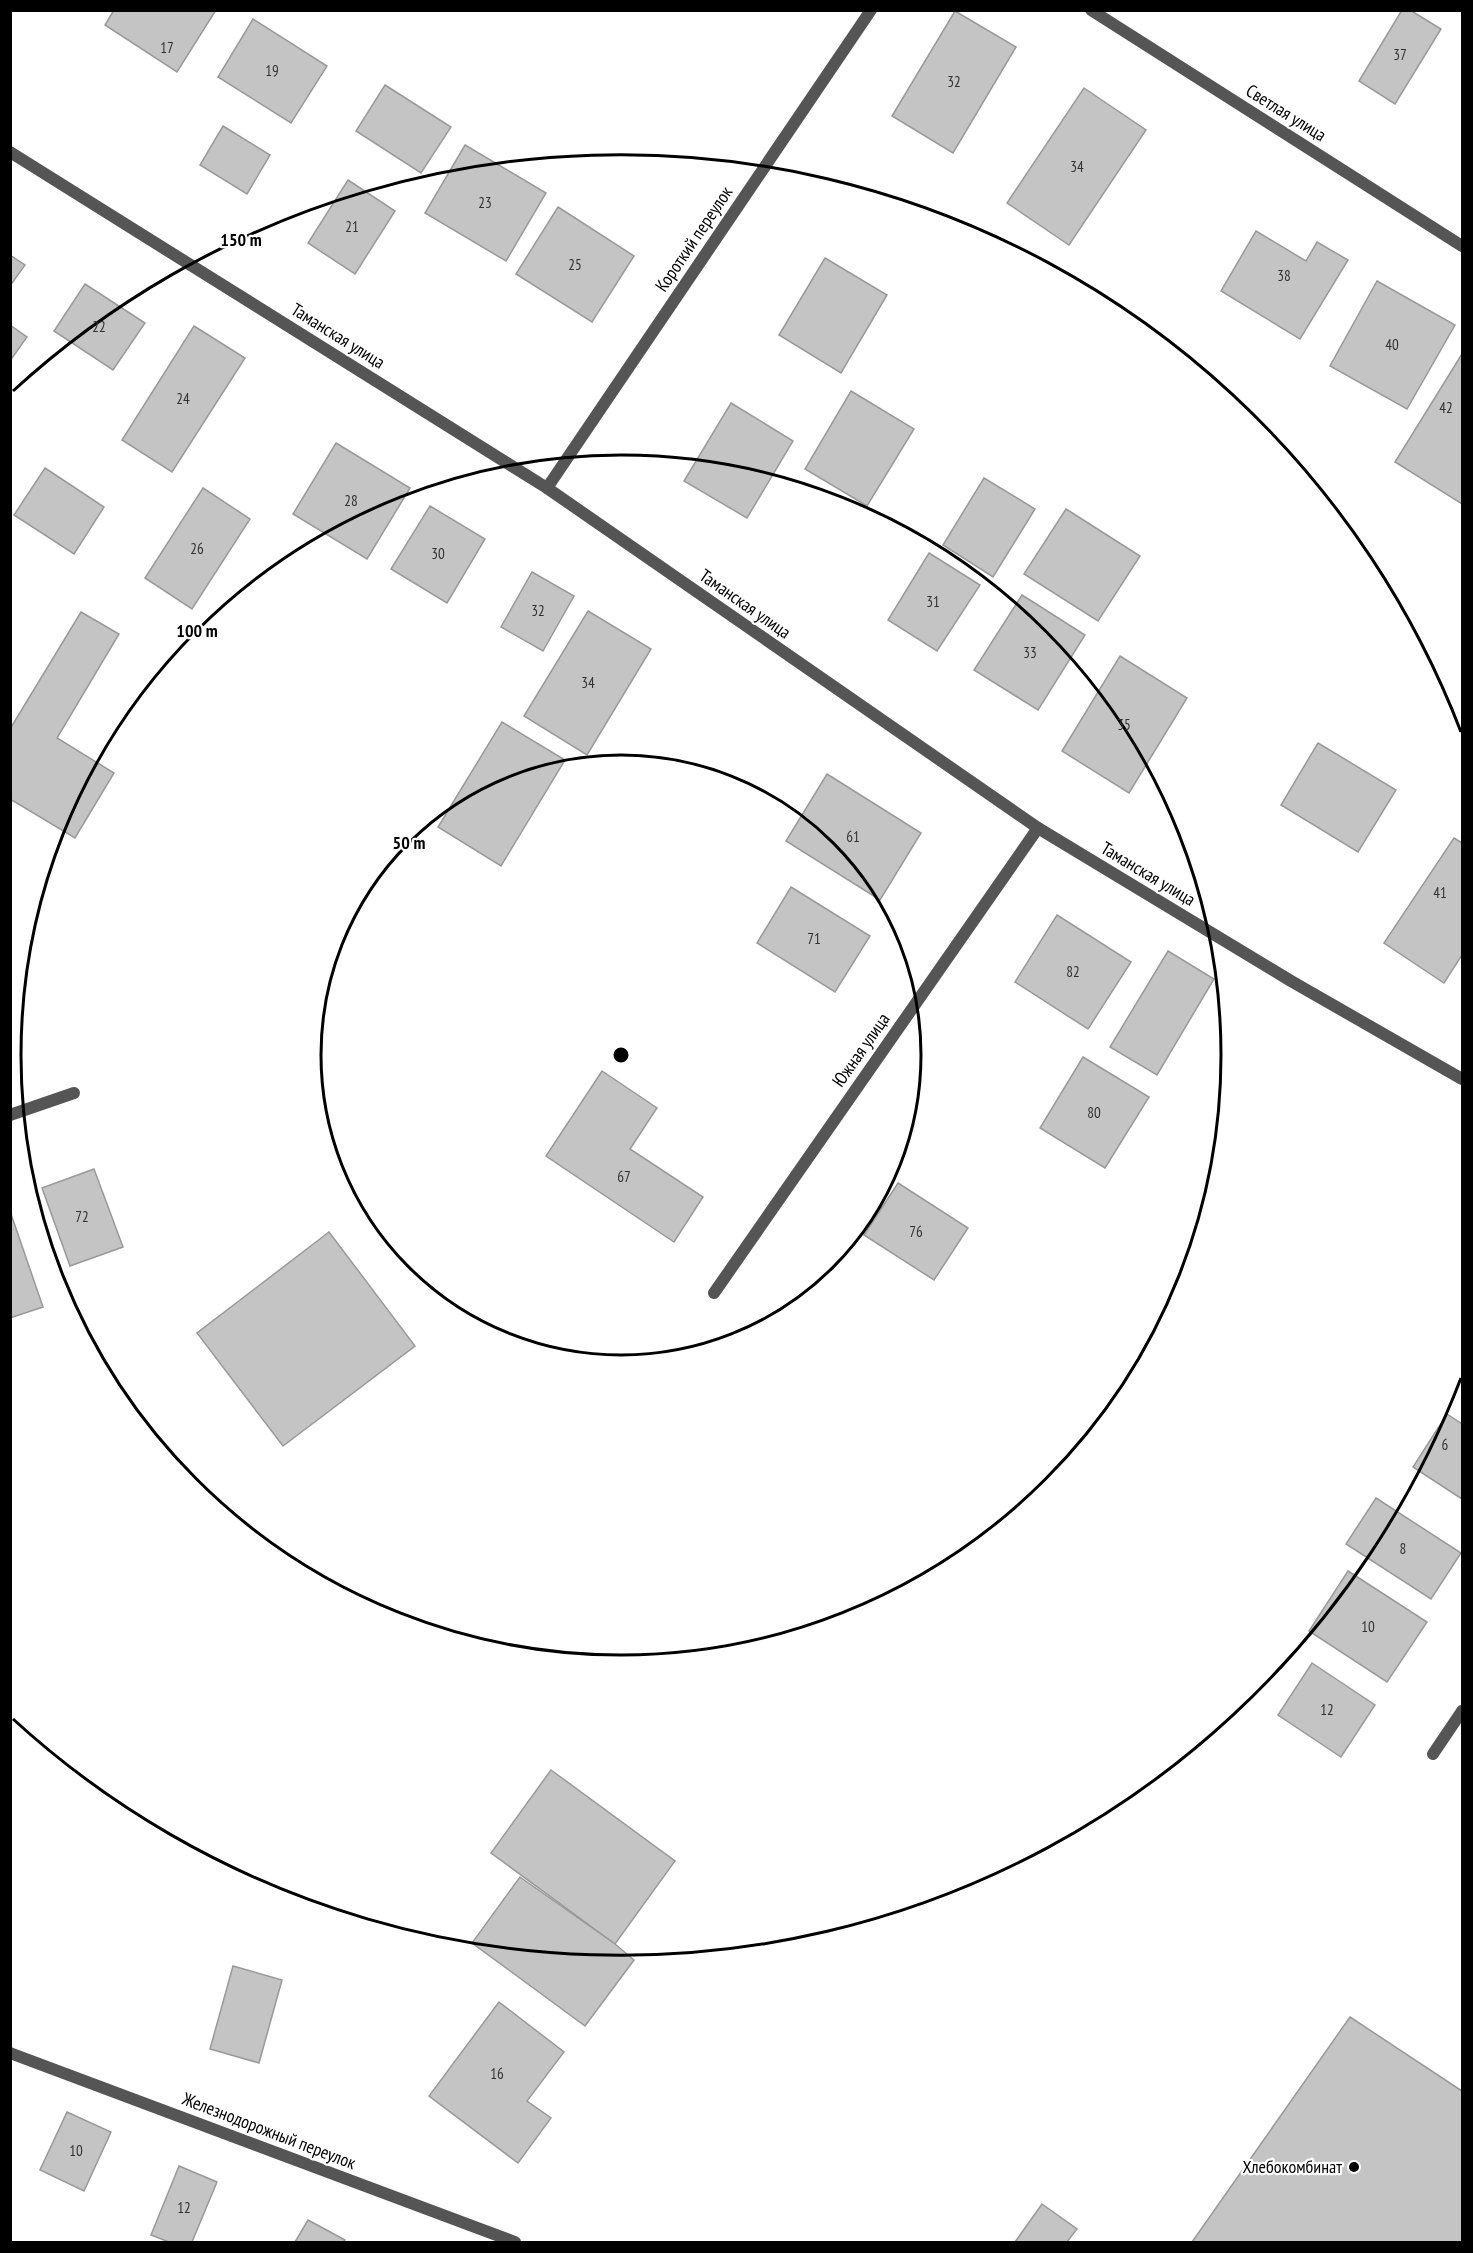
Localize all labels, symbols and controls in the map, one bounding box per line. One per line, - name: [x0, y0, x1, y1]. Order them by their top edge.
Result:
- house number: 17: [160, 38, 174, 57]
- house number: 37: [1393, 45, 1407, 64]
- house number: 19: [265, 61, 279, 80]
- house number: 32: [947, 72, 961, 91]
- street label: Светлая улица: [1242, 79, 1331, 146]
- house number: 34: [1070, 157, 1084, 176]
- street label: Короткий переулок: [650, 182, 737, 296]
- house number: 23: [478, 193, 492, 212]
- house number: 21: [345, 217, 359, 236]
- text: 150 m: [220, 228, 262, 251]
- house number: 25: [568, 255, 582, 274]
- house number: 38: [1277, 266, 1291, 285]
- street label: Таманская улица: [287, 298, 389, 373]
- house number: 22: [92, 317, 106, 336]
- house number: 40: [1385, 335, 1399, 354]
- house number: 24: [176, 389, 190, 408]
- house number: 42: [1439, 398, 1453, 417]
- house number: 28: [344, 491, 358, 510]
- house number: 26: [190, 539, 204, 558]
- house number: 30: [431, 544, 445, 563]
- street label: Таманская улица: [695, 564, 795, 643]
- house number: 31: [926, 592, 940, 611]
- house number: 32: [531, 601, 545, 620]
- text: 100 m: [176, 619, 218, 642]
- house number: 33: [1023, 643, 1037, 662]
- house number: 34: [581, 673, 595, 692]
- house number: 35: [1117, 715, 1131, 734]
- house number: 61: [846, 827, 860, 846]
- text: 50 m: [393, 831, 425, 854]
- street label: Таманская улица: [1097, 836, 1200, 911]
- house number: 41: [1433, 883, 1447, 902]
- house number: 71: [807, 929, 821, 948]
- house number: 82: [1066, 962, 1080, 981]
- street label: Южная улица: [827, 1008, 894, 1091]
- centre of rings: [611, 1045, 631, 1065]
- house number: 80: [1087, 1103, 1101, 1122]
- house number: 67: [617, 1167, 631, 1186]
- house number: 72: [75, 1207, 89, 1226]
- house number: 76: [909, 1222, 923, 1241]
- house number: 6: [1442, 1435, 1449, 1454]
- house number: 8: [1400, 1539, 1406, 1558]
- house number: 10: [1361, 1617, 1375, 1636]
- house number: 12: [1320, 1700, 1334, 1719]
- house number: 16: [490, 2064, 504, 2083]
- street label: Железнодорожный переулок: [178, 2086, 359, 2174]
- house number: 10: [69, 2141, 83, 2160]
- place label: Хлебокомбинат: [1243, 2155, 1342, 2178]
- marker: Хлебокомбинат: [1347, 2160, 1361, 2174]
- house number: 12: [177, 2198, 191, 2217]

